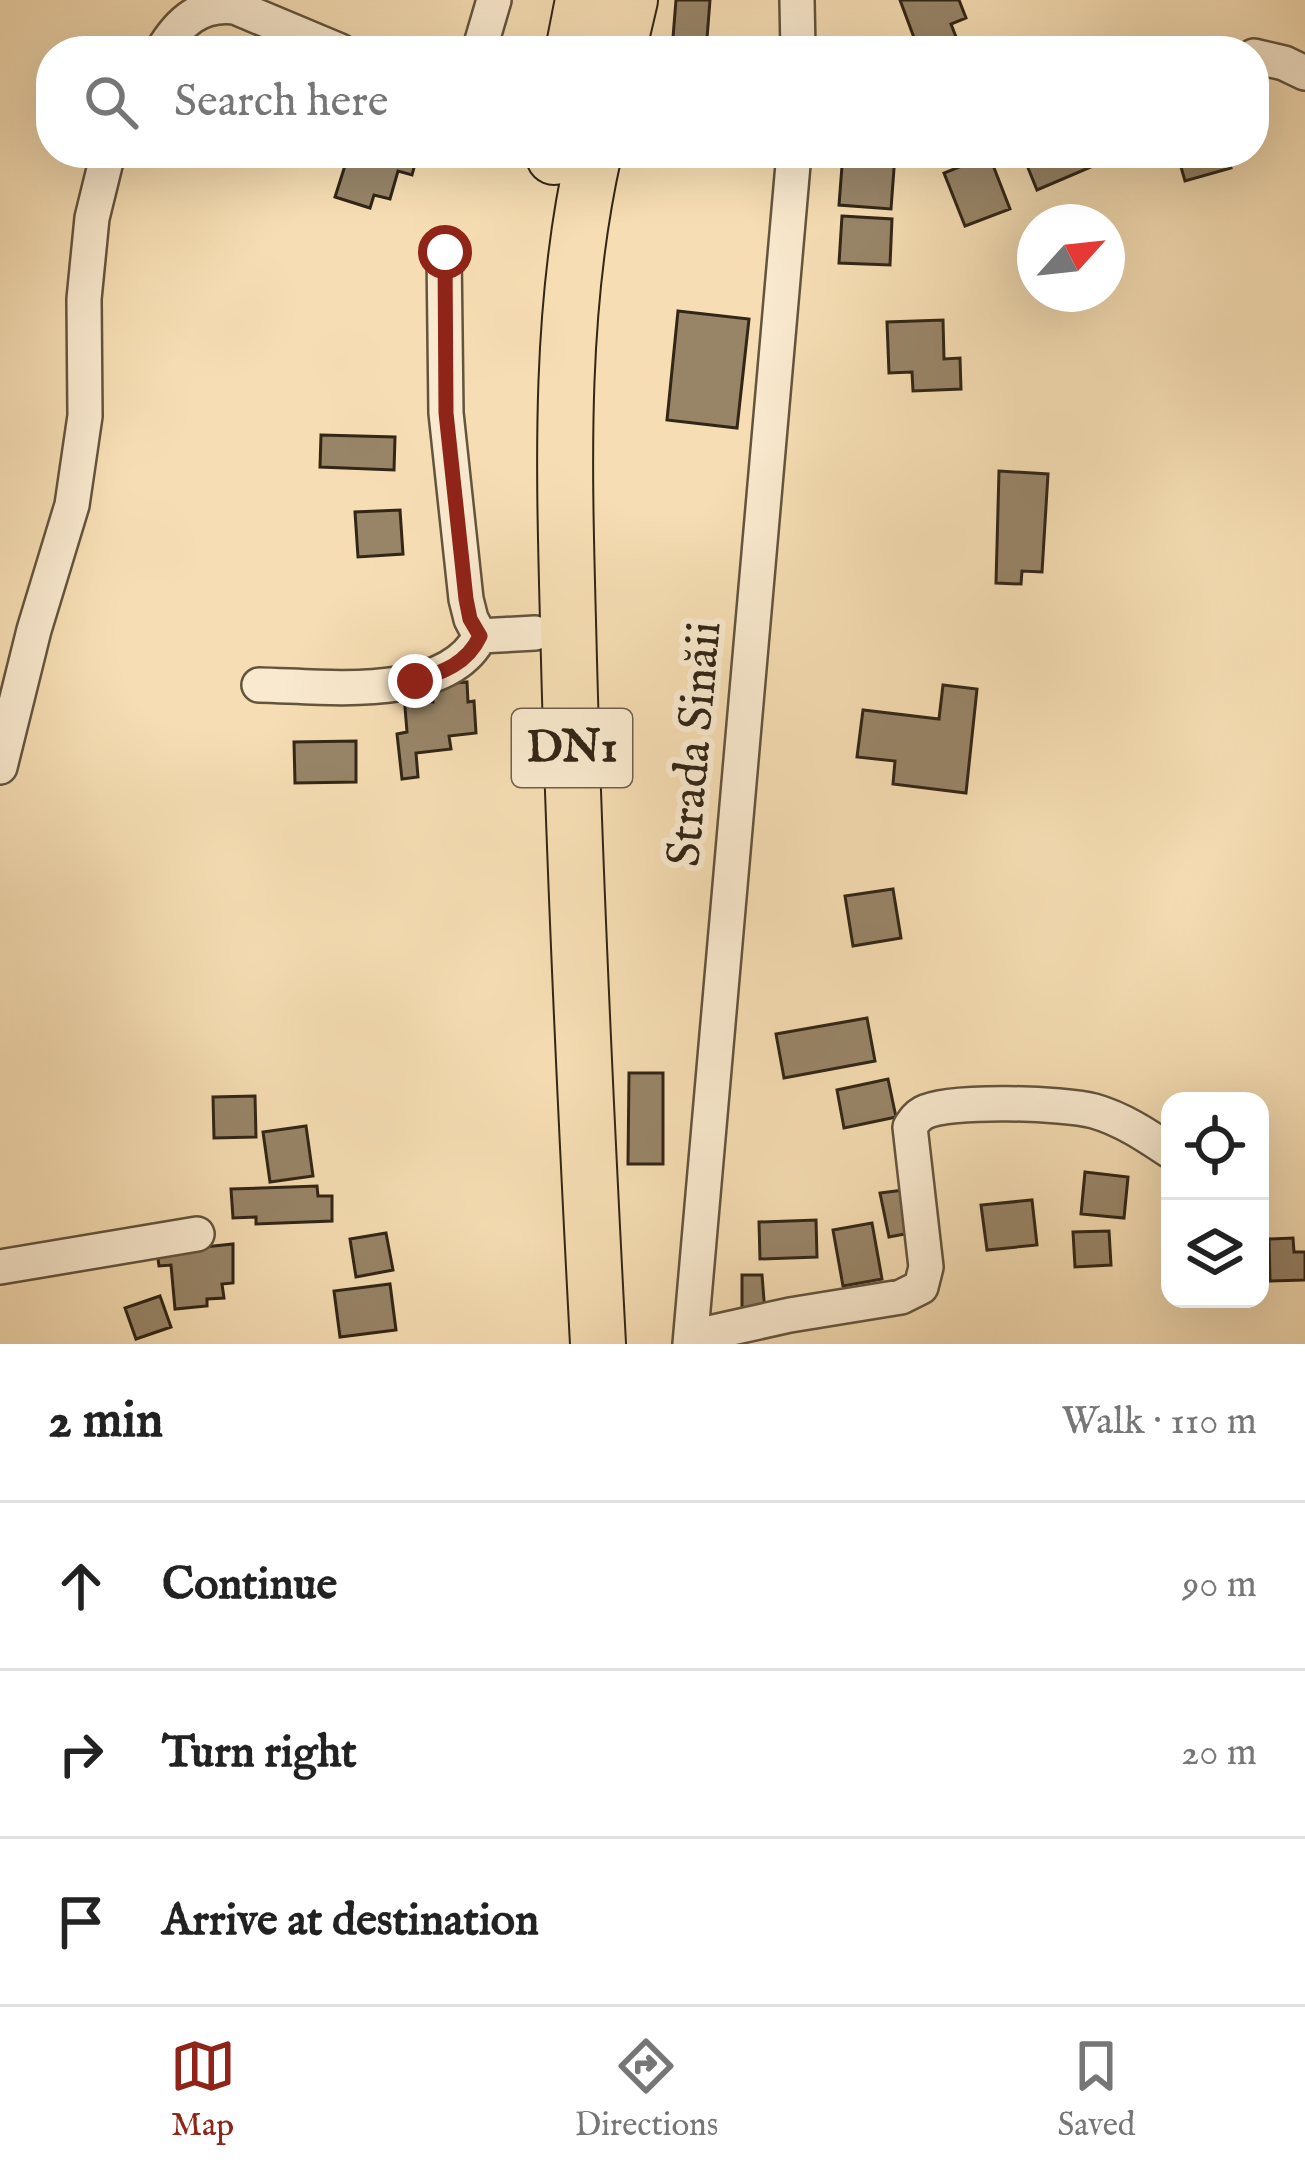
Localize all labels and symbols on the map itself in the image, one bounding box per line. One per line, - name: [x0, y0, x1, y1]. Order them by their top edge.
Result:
- north arrow: [1017, 204, 1125, 312]
- route start: [418, 225, 472, 279]
- street label: Strada Sinăii: [655, 619, 737, 869]
- route end: [388, 654, 442, 708]
- road number: DN1: [512, 709, 632, 787]

